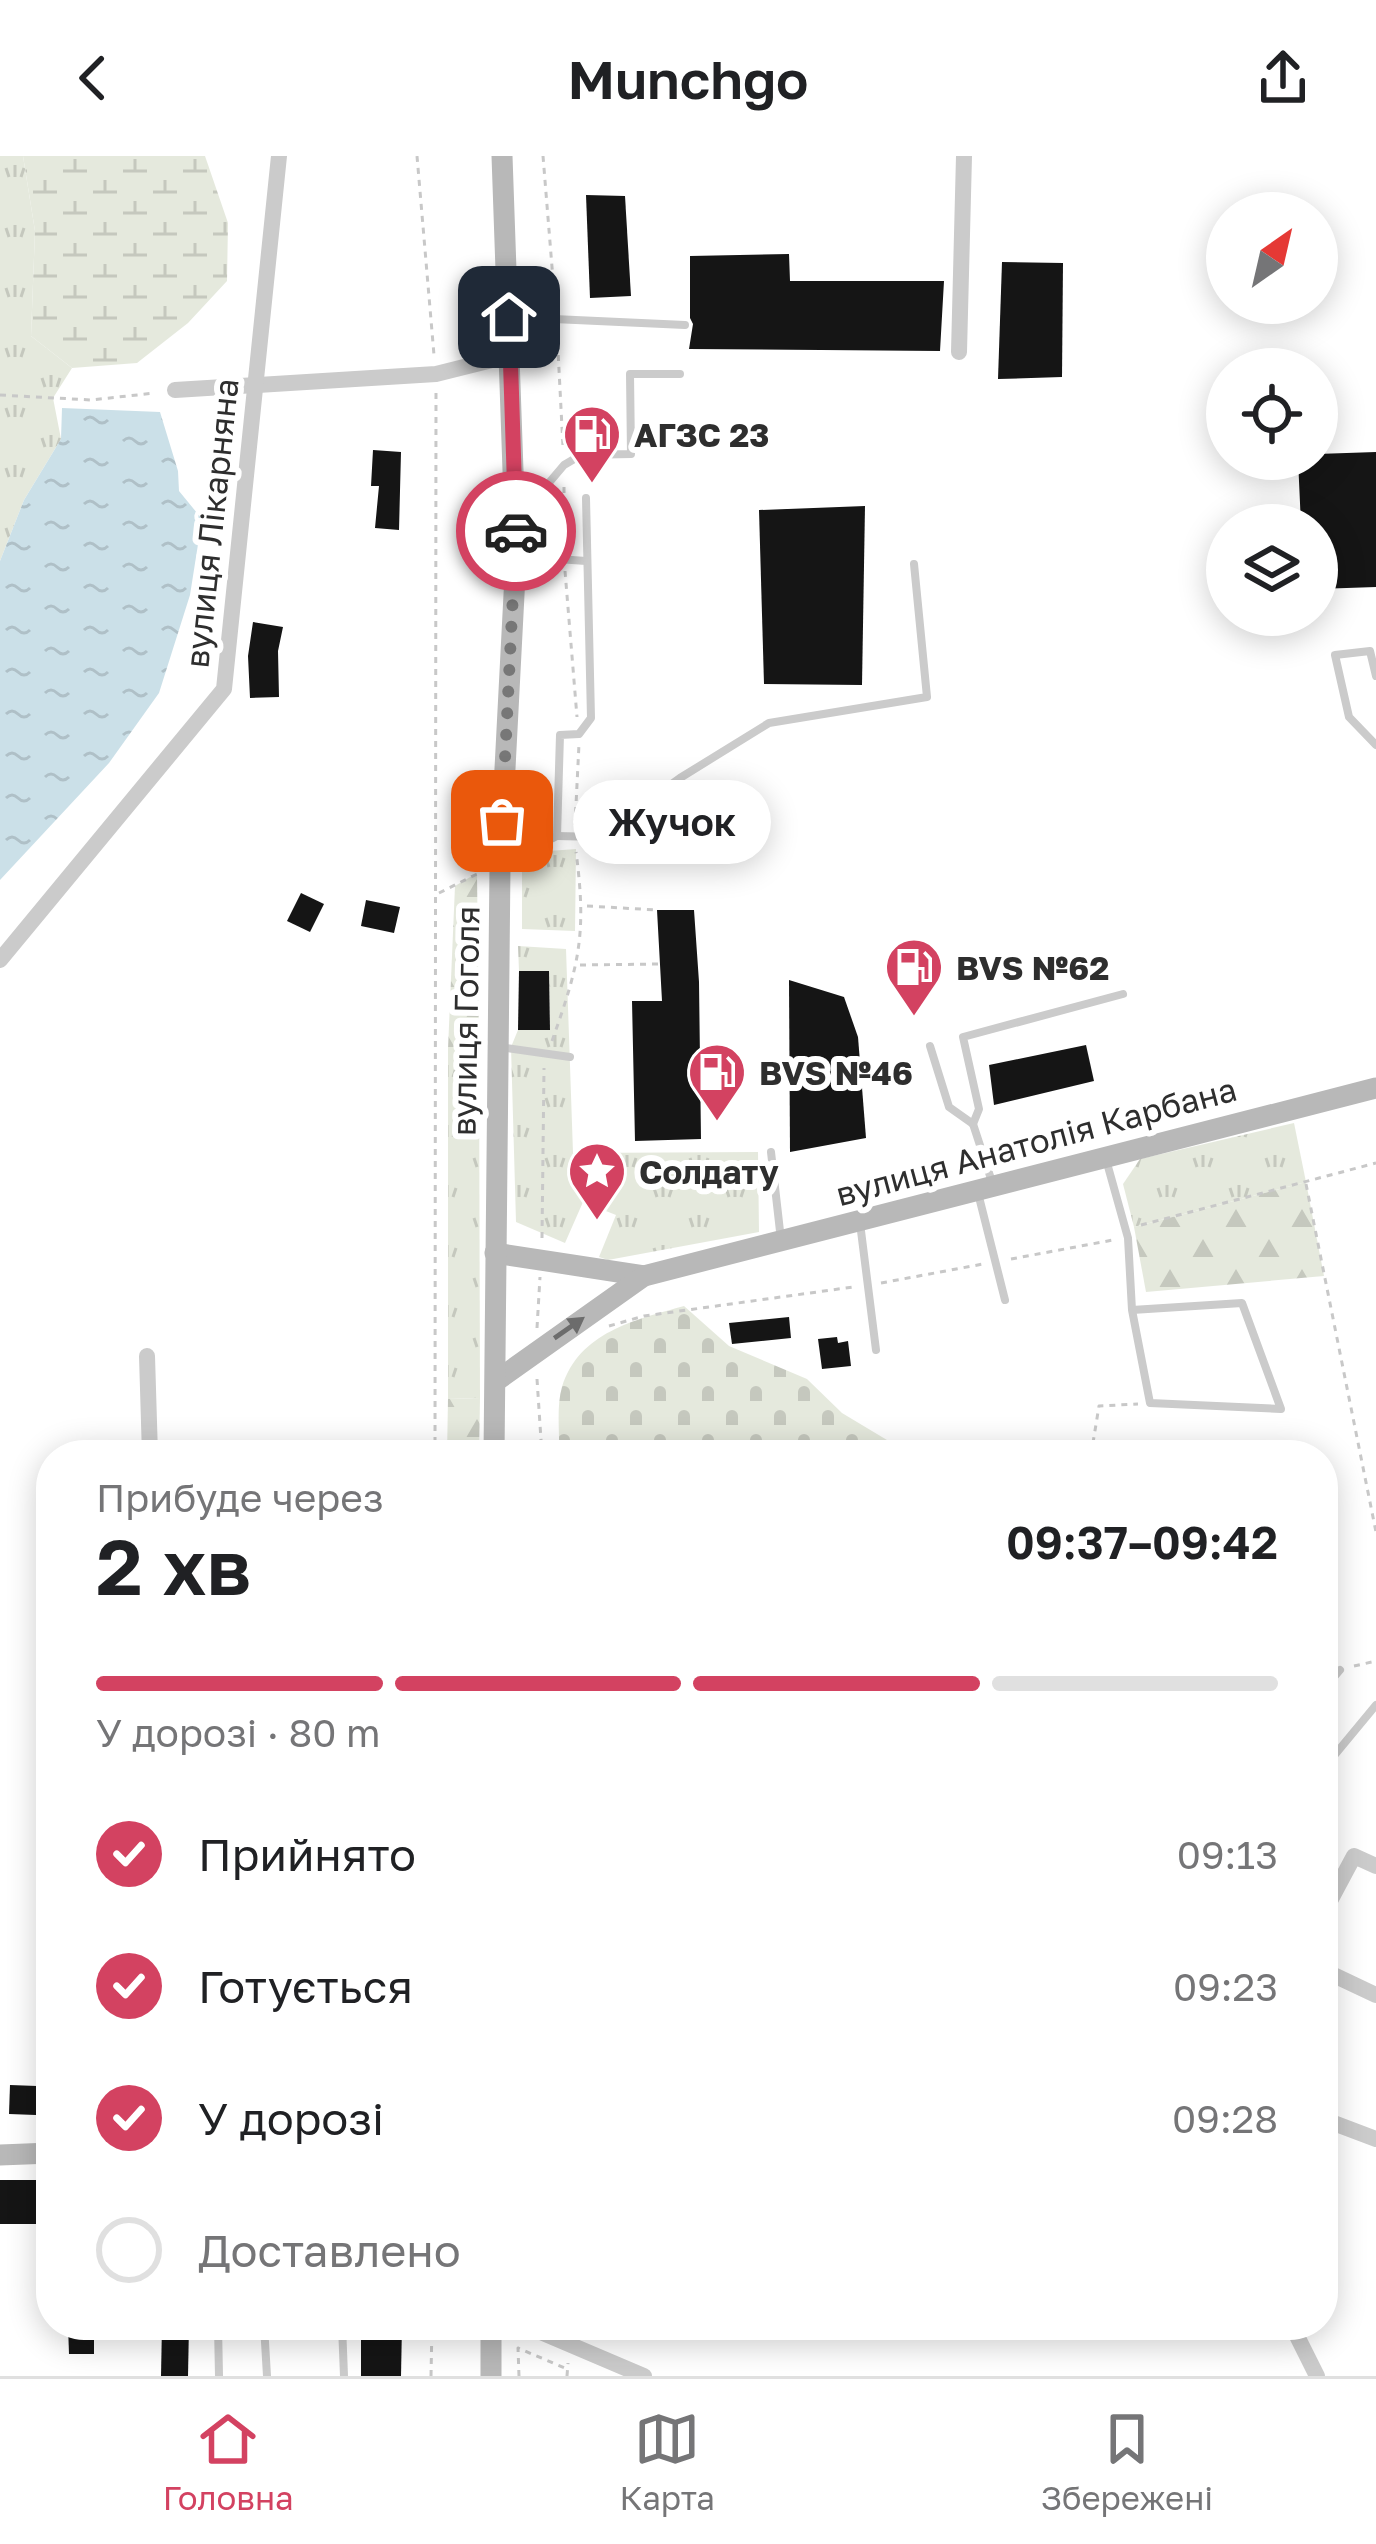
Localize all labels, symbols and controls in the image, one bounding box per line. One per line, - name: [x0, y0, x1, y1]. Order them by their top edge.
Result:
- icon: back: [60, 45, 126, 111]
- icon: share: [1250, 45, 1316, 111]
- text: Munchgo: [567, 46, 809, 111]
- north arrow: [1206, 192, 1338, 324]
- map controls: [1206, 192, 1338, 636]
- pin: [458, 266, 560, 368]
- icon: home: [476, 284, 542, 350]
- button: locate: [1206, 348, 1338, 480]
- street label: вулиця Лікарняна: [176, 376, 246, 670]
- fuel station icon: АГЗС 23: [561, 403, 623, 485]
- place label: АГЗС 23: [634, 415, 769, 454]
- courier: [456, 471, 576, 591]
- icon: car: [483, 498, 549, 564]
- button: layers: [1206, 504, 1338, 636]
- pin: [451, 770, 553, 872]
- callout: Жучок: [574, 779, 772, 863]
- icon: bag: [469, 788, 535, 854]
- text: Жучок: [608, 798, 736, 845]
- street label: вулиця Гоголя: [443, 906, 487, 1136]
- fuel station icon: BVS №62: [883, 936, 945, 1018]
- place label: BVS №62: [956, 948, 1109, 987]
- fuel station icon: BVS №46: [686, 1041, 748, 1123]
- place label: BVS №46: [759, 1053, 913, 1092]
- street label: вулиця Анатолія Карбана: [832, 1069, 1240, 1213]
- place icon: Солдату: [566, 1140, 628, 1222]
- place label: Солдату: [639, 1152, 779, 1191]
- one-way arrow: [553, 1317, 586, 1340]
- text: Прибуде через: [96, 1474, 383, 1521]
- text: 09:37–09:42: [1006, 1515, 1278, 1569]
- text: 2 хв: [96, 1519, 251, 1612]
- text: У дорозі · 80 m: [96, 1709, 381, 1756]
- icon: check: [96, 1821, 162, 1887]
- text: Прийнято: [198, 1827, 416, 1881]
- text: 09:13: [1177, 1831, 1278, 1878]
- icon: check: [96, 1953, 162, 2019]
- text: Готується: [198, 1959, 413, 2013]
- text: 09:23: [1173, 1963, 1278, 2010]
- icon: check: [96, 2085, 162, 2151]
- text: У дорозі: [198, 2091, 384, 2145]
- text: 09:28: [1172, 2095, 1278, 2142]
- text: Доставлено: [198, 2223, 461, 2277]
- tab: Головна: [163, 2406, 294, 2517]
- tab: Карта: [619, 2406, 715, 2517]
- tab: Збережені: [1041, 2406, 1213, 2517]

